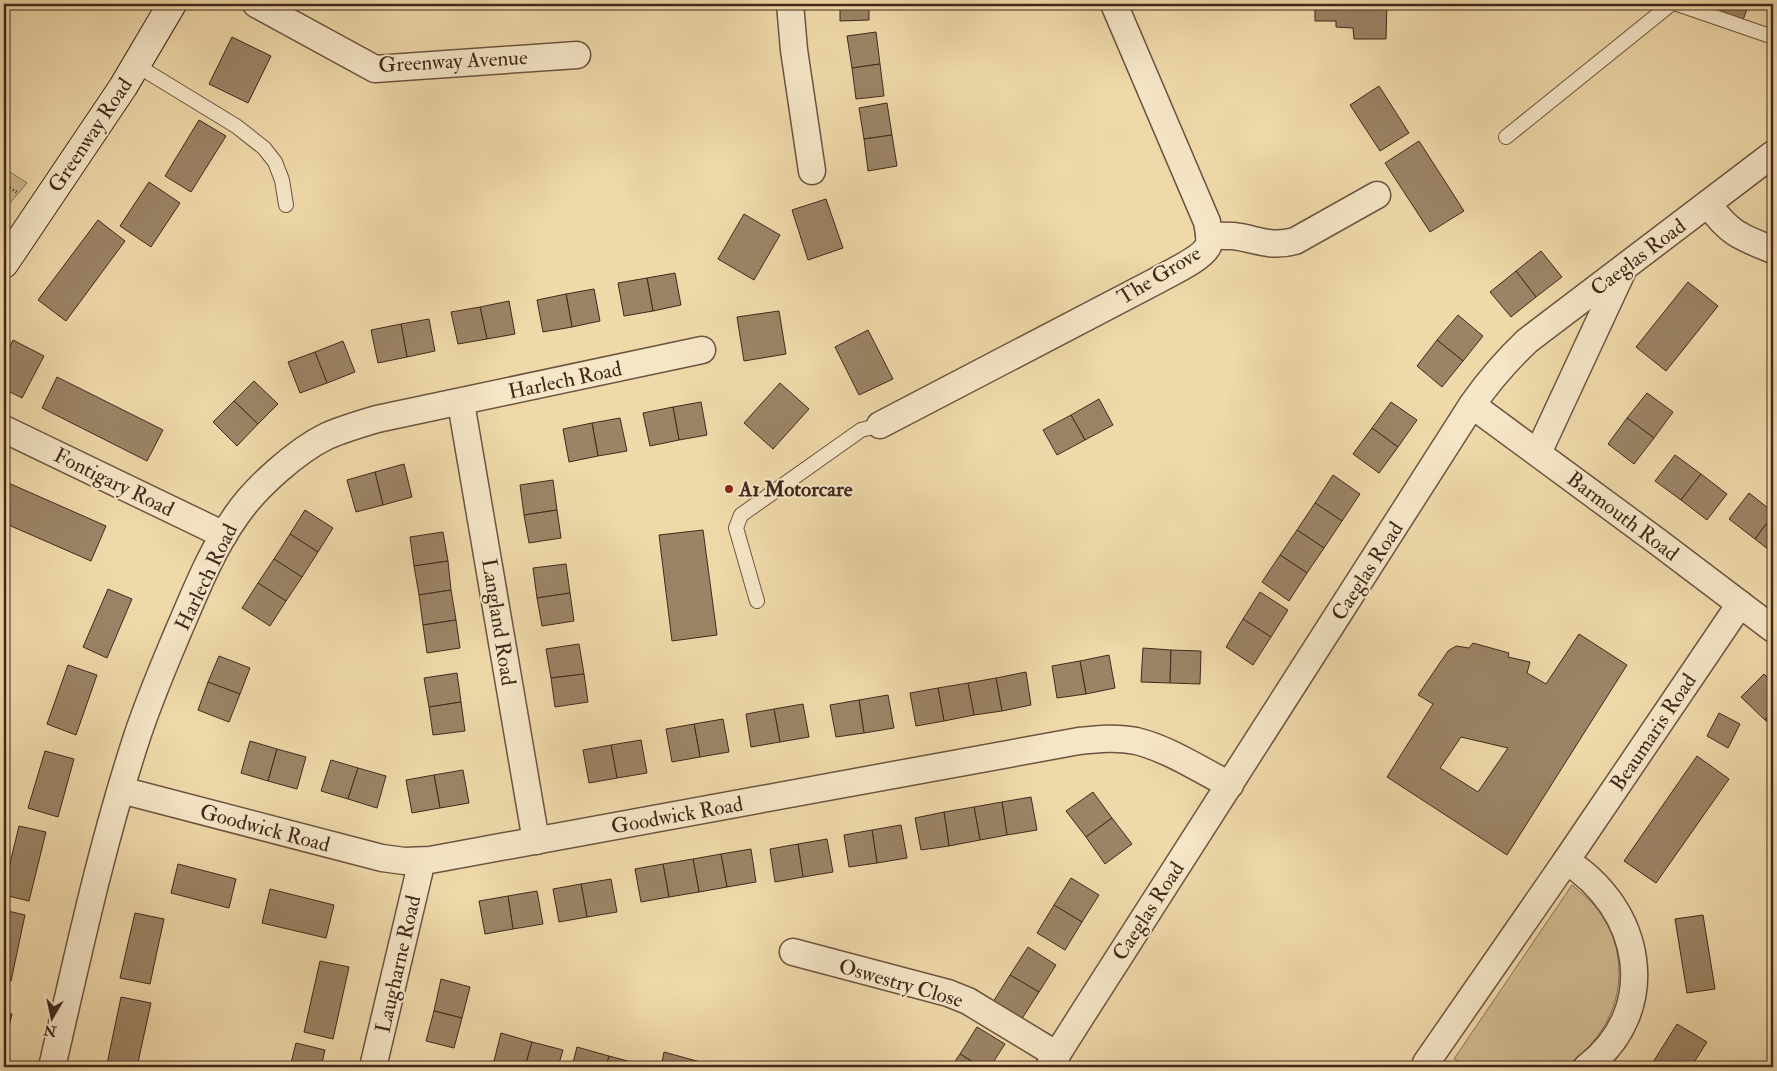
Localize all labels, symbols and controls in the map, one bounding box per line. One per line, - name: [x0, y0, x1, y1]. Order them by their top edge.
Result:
- street label: Greenway Avenue: [378, 44, 529, 79]
- street label: Greenway Road: [42, 72, 139, 198]
- street label: Caeglas Road: [1585, 212, 1692, 302]
- street label: The Grove: [1113, 240, 1206, 311]
- street label: Harlech Road: [506, 355, 625, 406]
- street label: Fontigary Road: [49, 442, 179, 523]
- street label: Barmouth Road: [1561, 465, 1685, 568]
- place label: A1 Motorcare: [738, 476, 853, 503]
- marker: A1 Motorcare: [723, 483, 735, 495]
- street label: Caeglas Road: [1325, 516, 1410, 626]
- street label: Harlech Road: [169, 519, 244, 635]
- street label: Langland Road: [475, 557, 522, 688]
- street label: Beaumaris Road: [1604, 668, 1703, 796]
- street label: Goodwick Road: [609, 791, 746, 840]
- street label: Goodwick Road: [197, 798, 333, 859]
- street label: Caeglas Road: [1106, 856, 1191, 966]
- street label: Laugharne Road: [370, 892, 428, 1036]
- street label: Oswestry Close: [836, 953, 966, 1014]
- north arrow: [28, 994, 78, 1044]
- text: N: [42, 1021, 59, 1040]

